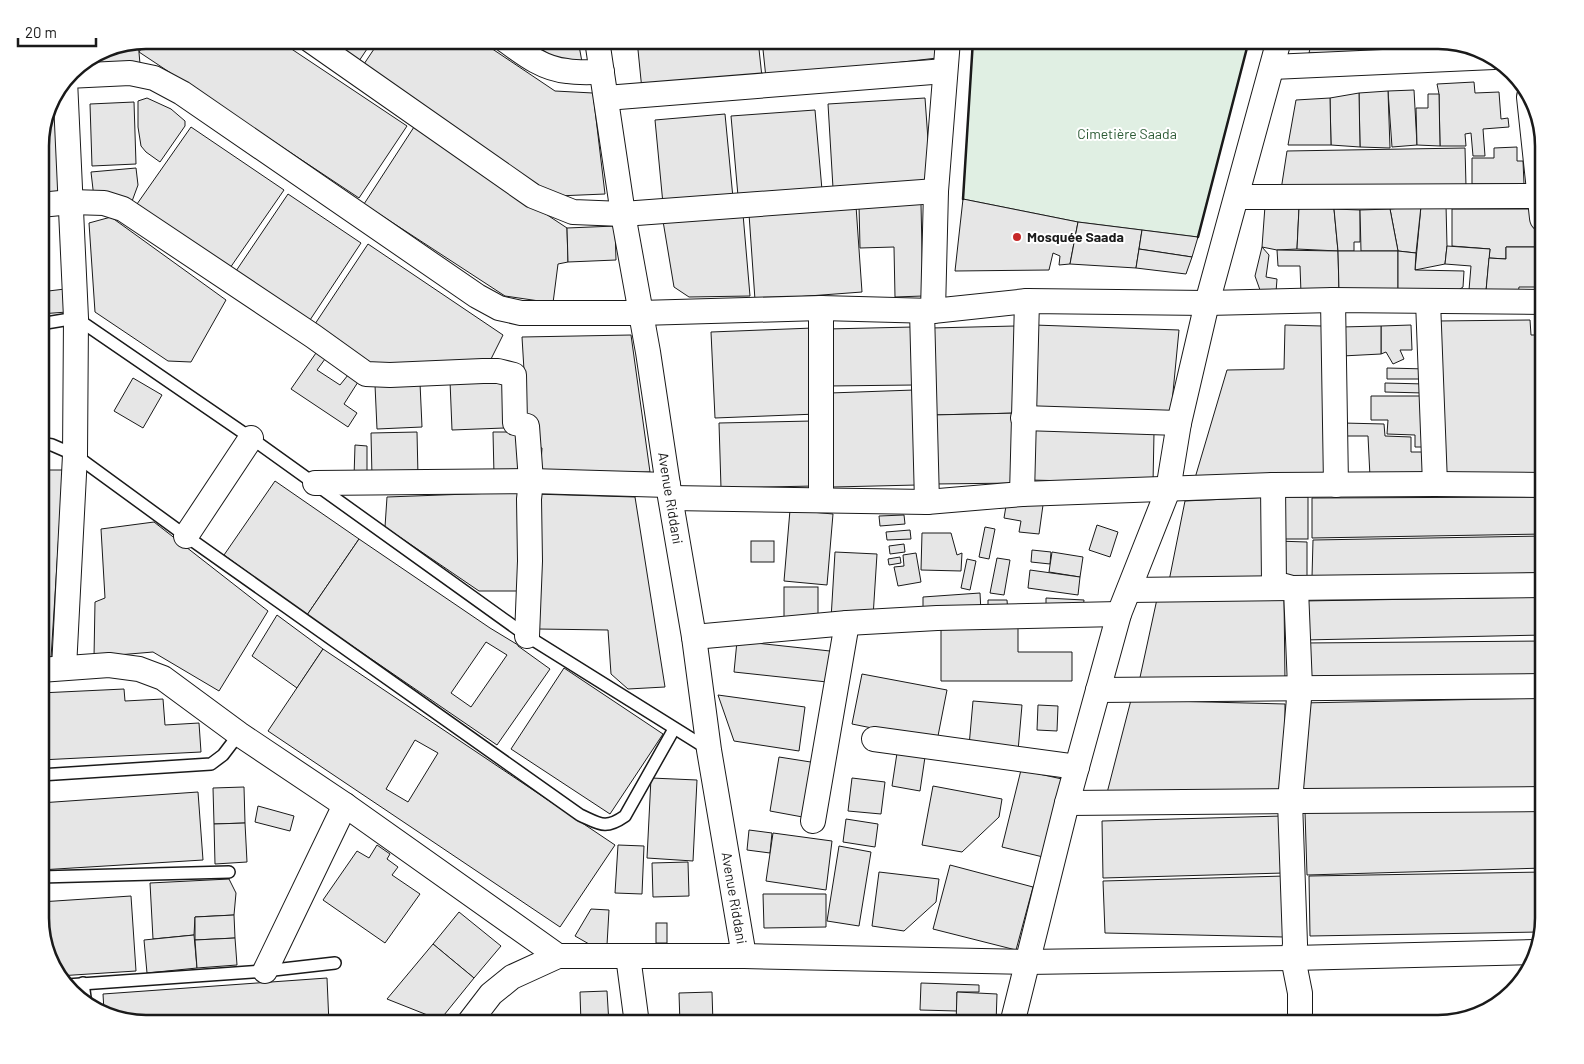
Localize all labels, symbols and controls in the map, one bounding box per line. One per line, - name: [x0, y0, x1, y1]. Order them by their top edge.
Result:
- scale bar: [18, 15, 95, 47]
- text: 20 m: [25, 23, 57, 41]
- park label: Cimetière Saada: [1077, 125, 1177, 142]
- place label: Mosquée Saada: [1027, 228, 1124, 245]
- marker: Mosquée Saada: [1011, 231, 1023, 243]
- street label: Avenue Riddani: [655, 451, 687, 545]
- street label: Avenue Riddani: [718, 851, 751, 945]

